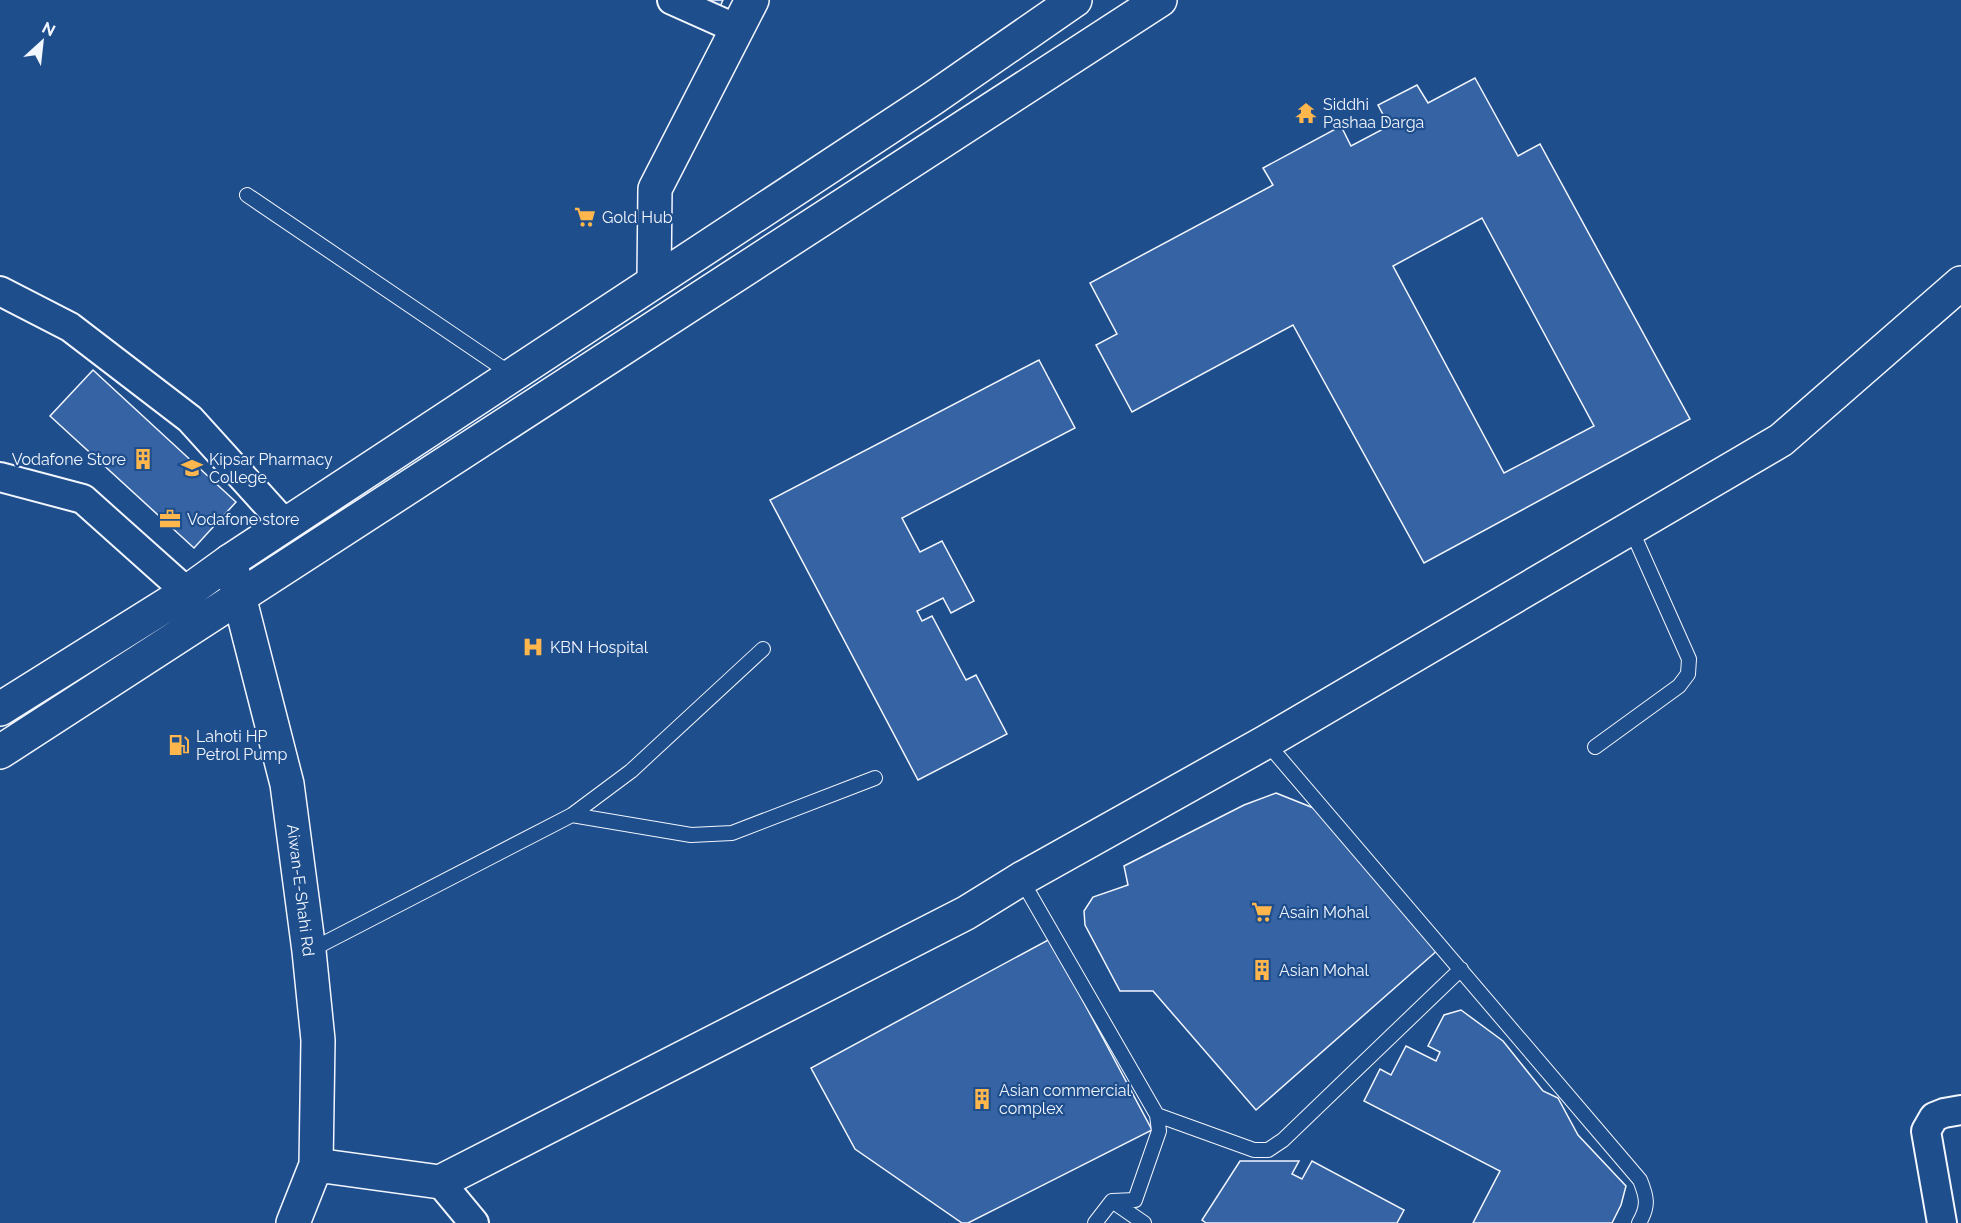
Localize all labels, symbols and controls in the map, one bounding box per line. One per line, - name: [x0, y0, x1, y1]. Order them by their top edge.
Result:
- north arrow: [12, 12, 72, 72]
- text: N: [39, 18, 58, 40]
- place label: Siddhi Pashaa Darga: [1323, 95, 1424, 132]
- temple icon: Siddhi Pashaa Darga: [1294, 101, 1318, 125]
- supermarket icon: Gold Hub: [573, 205, 597, 229]
- place label: Gold Hub: [602, 208, 673, 227]
- building icon: Vodafone Store: [131, 447, 155, 471]
- place label: Vodafone Store: [12, 450, 126, 469]
- place label: Kipsar Pharmacy College: [209, 450, 333, 487]
- school or university icon: Kipsar Pharmacy College: [180, 456, 204, 480]
- office icon: Vodafone store: [158, 507, 182, 531]
- place label: Vodafone store: [187, 510, 299, 529]
- hospital icon: KBN Hospital: [521, 635, 545, 659]
- place label: KBN Hospital: [550, 638, 649, 657]
- place label: Lahoti HP Petrol Pump: [196, 727, 287, 764]
- fuel station icon: Lahoti HP Petrol Pump: [167, 733, 191, 757]
- street label: Aiwan-E-Shahi Rd: [283, 823, 318, 957]
- supermarket icon: Asain Mohal: [1250, 900, 1274, 924]
- place label: Asain Mohal: [1279, 903, 1370, 922]
- building icon: Asian Mohal: [1250, 958, 1274, 982]
- place label: Asian Mohal: [1279, 961, 1370, 980]
- place label: Asian commercial complex: [999, 1081, 1131, 1118]
- building icon: Asian commercial complex: [970, 1087, 994, 1111]

